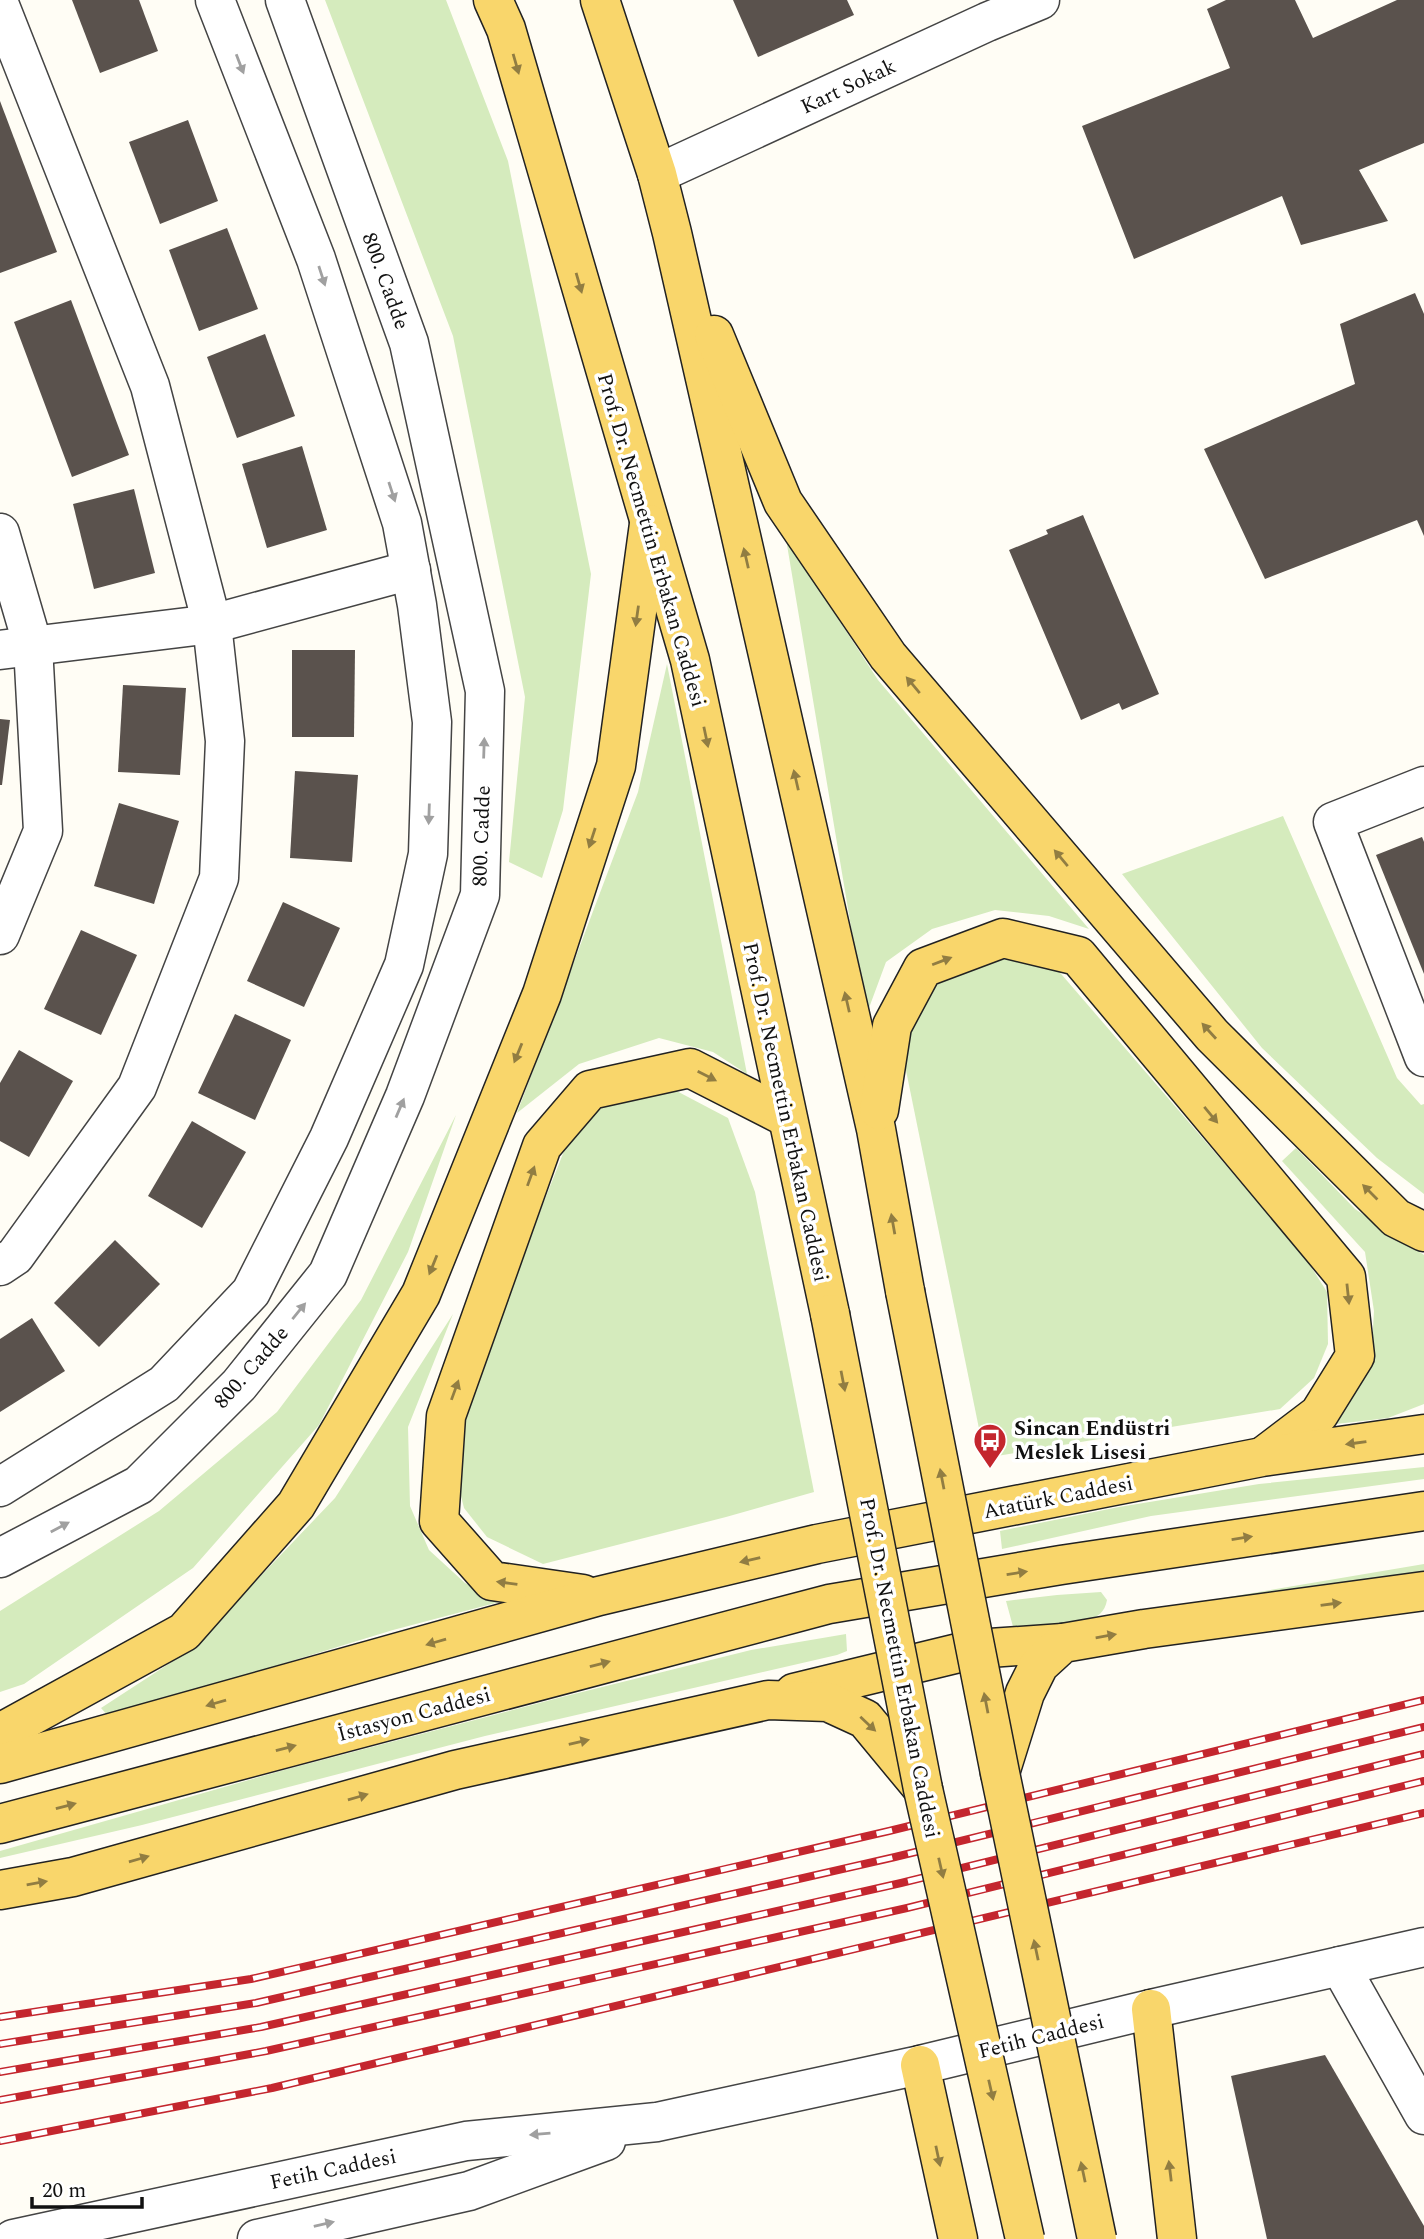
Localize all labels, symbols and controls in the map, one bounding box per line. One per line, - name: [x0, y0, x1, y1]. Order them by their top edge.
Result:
- street label: Kart Sokak: [795, 51, 902, 123]
- one-way arrow: [234, 53, 245, 74]
- one-way arrow: [511, 53, 522, 75]
- street label: 800. Cadde: [353, 228, 417, 334]
- one-way arrow: [317, 265, 328, 286]
- one-way arrow: [575, 272, 585, 293]
- street label: Prof. Dr. Necmettin Erbakan Caddesi: [588, 369, 714, 711]
- one-way arrow: [387, 482, 398, 503]
- one-way arrow: [740, 547, 751, 569]
- one-way arrow: [631, 605, 642, 627]
- one-way arrow: [906, 677, 921, 694]
- one-way arrow: [701, 726, 712, 748]
- one-way arrow: [478, 737, 489, 759]
- one-way arrow: [791, 769, 802, 791]
- street label: 800. Cadde: [464, 785, 500, 887]
- one-way arrow: [423, 803, 435, 825]
- one-way arrow: [586, 828, 597, 849]
- one-way arrow: [1054, 850, 1069, 867]
- street label: Prof. Dr. Necmettin Erbakan Caddesi: [733, 939, 837, 1285]
- one-way arrow: [932, 955, 953, 966]
- one-way arrow: [841, 990, 852, 1012]
- one-way arrow: [1201, 1022, 1217, 1040]
- one-way arrow: [512, 1043, 523, 1064]
- one-way arrow: [697, 1071, 717, 1082]
- one-way arrow: [395, 1098, 406, 1119]
- one-way arrow: [1203, 1107, 1218, 1124]
- one-way arrow: [526, 1165, 537, 1186]
- one-way arrow: [1362, 1184, 1379, 1200]
- one-way arrow: [887, 1213, 898, 1235]
- one-way arrow: [428, 1254, 439, 1275]
- one-way arrow: [1343, 1283, 1354, 1305]
- one-way arrow: [291, 1302, 306, 1320]
- street label: 800. Cadde: [206, 1319, 297, 1416]
- one-way arrow: [838, 1370, 849, 1392]
- one-way arrow: [449, 1380, 460, 1401]
- place label: Sincan Endüstri Meslek Lisesi: [1014, 1413, 1170, 1469]
- bus stop icon: Sincan Endüstri Meslek Lisesi: [971, 1421, 1009, 1470]
- one-way arrow: [1345, 1438, 1367, 1449]
- one-way arrow: [936, 1468, 947, 1490]
- street label: Atatürk Caddesi: [980, 1468, 1136, 1528]
- street label: Prof. Dr. Necmettin Erbakan Caddesi: [850, 1495, 948, 1841]
- one-way arrow: [51, 1521, 71, 1533]
- one-way arrow: [1231, 1532, 1253, 1543]
- one-way arrow: [739, 1554, 761, 1565]
- one-way arrow: [1006, 1567, 1028, 1578]
- one-way arrow: [496, 1578, 518, 1589]
- one-way arrow: [1320, 1598, 1342, 1609]
- one-way arrow: [1095, 1630, 1117, 1641]
- one-way arrow: [425, 1637, 446, 1647]
- one-way arrow: [590, 1659, 611, 1669]
- street label: İstasyon Caddesi: [334, 1679, 494, 1751]
- one-way arrow: [980, 1692, 991, 1714]
- one-way arrow: [205, 1698, 227, 1709]
- one-way arrow: [859, 1716, 876, 1732]
- one-way arrow: [568, 1737, 590, 1748]
- one-way arrow: [275, 1742, 297, 1753]
- one-way arrow: [348, 1792, 369, 1802]
- one-way arrow: [55, 1800, 77, 1811]
- one-way arrow: [129, 1853, 150, 1863]
- one-way arrow: [936, 1857, 947, 1879]
- one-way arrow: [26, 1878, 48, 1889]
- one-way arrow: [1031, 1939, 1042, 1961]
- street label: Fetih Caddesi: [975, 2006, 1108, 2068]
- one-way arrow: [986, 2079, 997, 2101]
- one-way arrow: [529, 2128, 551, 2139]
- street label: Fetih Caddesi: [267, 2141, 399, 2199]
- one-way arrow: [933, 2145, 944, 2167]
- one-way arrow: [1164, 2160, 1175, 2182]
- one-way arrow: [1078, 2161, 1089, 2183]
- scale bar: [32, 2166, 142, 2210]
- text: 20 m: [42, 2175, 86, 2207]
- one-way arrow: [313, 2218, 335, 2229]

